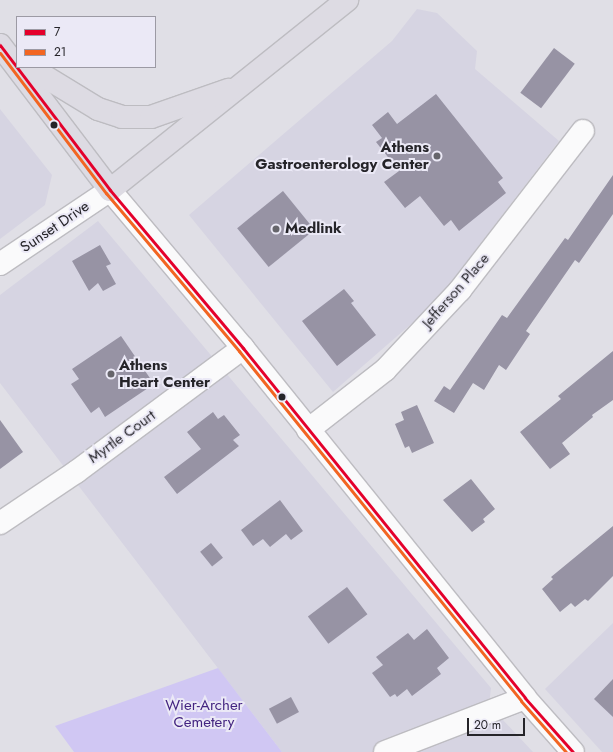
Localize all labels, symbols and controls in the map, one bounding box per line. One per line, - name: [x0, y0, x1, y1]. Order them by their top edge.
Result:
- legend: [16, 16, 156, 68]
- text: 7: [54, 23, 60, 41]
- text: 21: [54, 43, 66, 61]
- unlabelled marker: [49, 120, 59, 130]
- place label: Athens Gastroenterology Center: [255, 138, 429, 173]
- marker: Athens Gastroenterology Center: [432, 151, 442, 161]
- street label: Sunset Drive: [17, 197, 93, 257]
- place label: Medlink: [285, 220, 342, 238]
- marker: Medlink: [270, 223, 282, 235]
- street label: Jefferson Place: [419, 250, 493, 332]
- place label: Athens Heart Center: [119, 356, 210, 391]
- marker: Athens Heart Center: [106, 369, 116, 379]
- unlabelled marker: [277, 392, 287, 402]
- street label: Myrtle Court: [85, 407, 159, 467]
- park label: Wier-Archer Cemetery: [165, 696, 243, 731]
- scale bar: [469, 710, 527, 736]
- text: 20 m: [474, 716, 501, 734]

